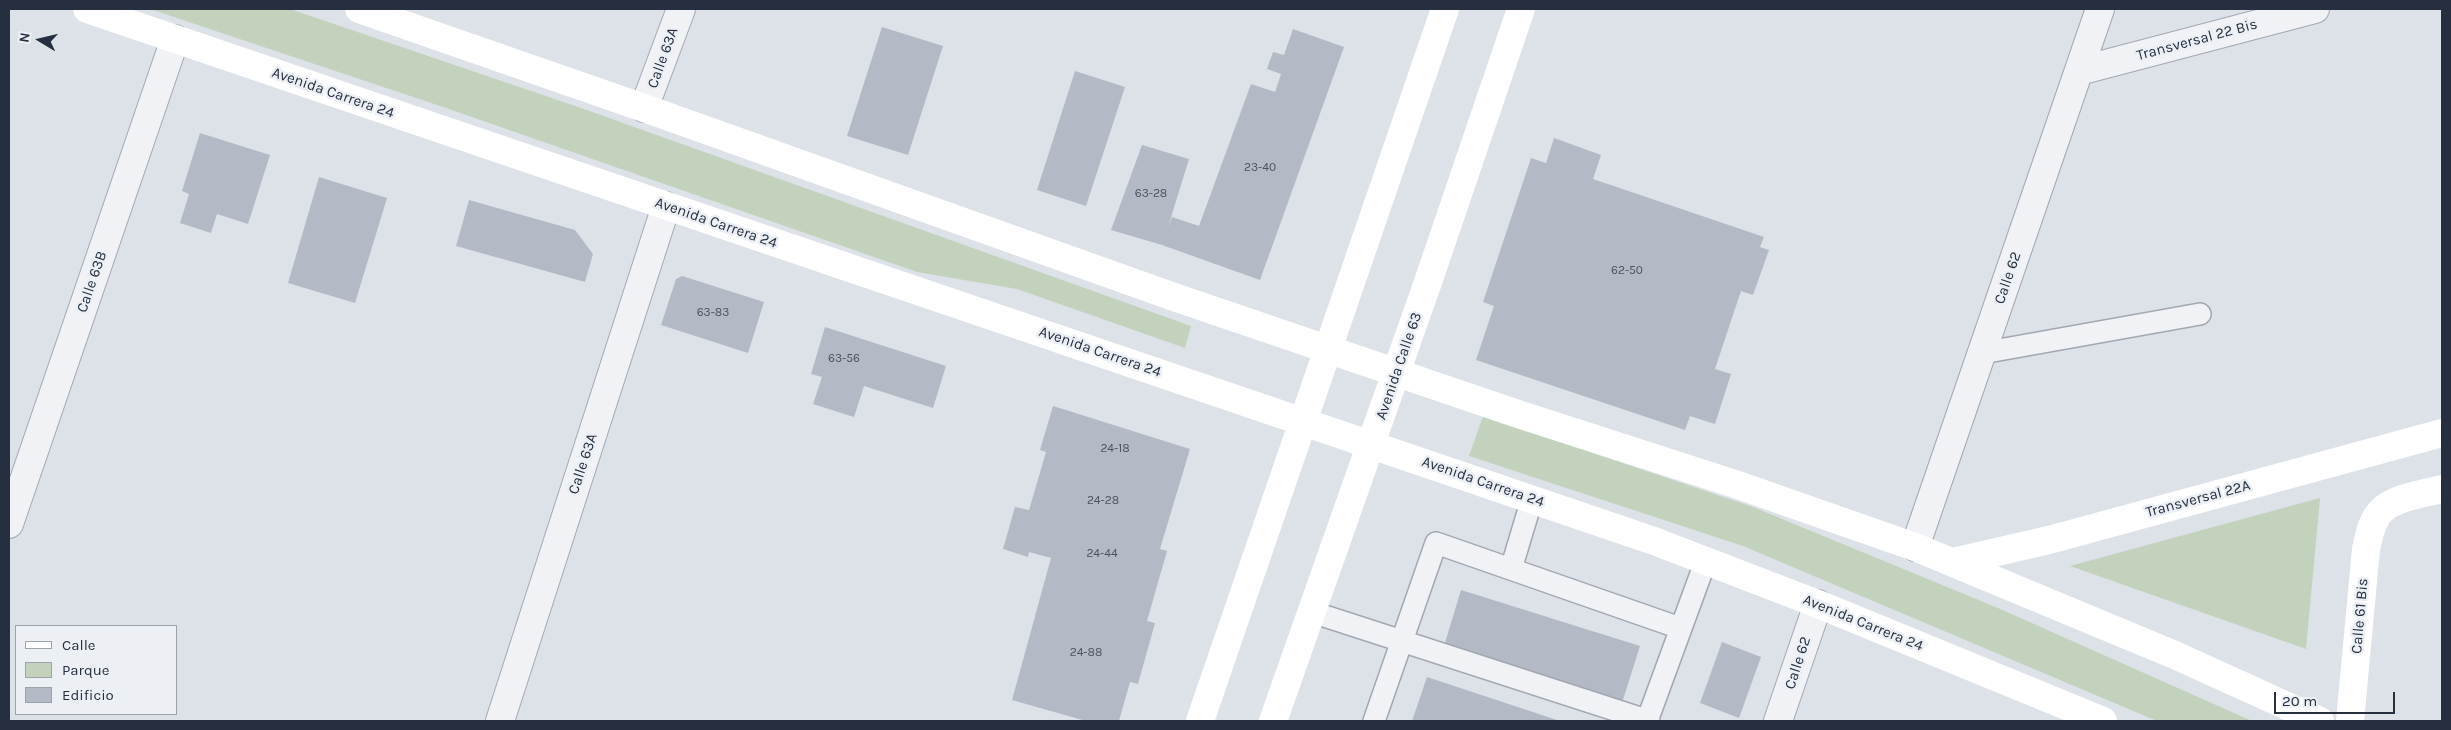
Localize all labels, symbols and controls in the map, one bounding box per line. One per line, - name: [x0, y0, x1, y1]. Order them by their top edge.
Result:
- north arrow: [15, 15, 65, 65]
- street label: Transversal 22 Bis: [2135, 15, 2259, 65]
- street label: Calle 63A: [644, 25, 682, 91]
- text: N: [16, 31, 34, 44]
- street label: Avenida Carrera 24: [270, 64, 396, 122]
- house number: 23-40: [1244, 161, 1276, 175]
- house number: 63-28: [1135, 187, 1167, 201]
- street label: Avenida Carrera 24: [653, 194, 779, 252]
- street label: Calle 63B: [73, 249, 111, 315]
- street label: Calle 62: [1991, 249, 2025, 307]
- house number: 62-50: [1611, 264, 1643, 278]
- house number: 63-83: [697, 306, 729, 320]
- street label: Avenida Calle 63: [1372, 310, 1426, 422]
- street label: Avenida Carrera 24: [1037, 323, 1163, 381]
- house number: 63-56: [828, 352, 860, 366]
- street label: Calle 63A: [565, 431, 601, 497]
- house number: 24-18: [1100, 442, 1130, 456]
- street label: Avenida Carrera 24: [1420, 453, 1546, 511]
- street label: Transversal 22A: [2144, 476, 2252, 522]
- house number: 24-28: [1087, 494, 1119, 508]
- house number: 24-44: [1086, 547, 1118, 561]
- street label: Calle 61 Bis: [2348, 577, 2372, 655]
- street label: Avenida Carrera 24: [1800, 591, 1926, 655]
- legend: [15, 625, 178, 715]
- street label: Calle 62: [1781, 634, 1815, 692]
- text: Calle: [62, 636, 96, 654]
- house number: 24-88: [1070, 646, 1102, 660]
- text: Parque: [62, 661, 110, 679]
- scale bar: [2276, 682, 2397, 714]
- text: Edificio: [62, 686, 114, 704]
- text: 20 m: [2282, 692, 2317, 710]

